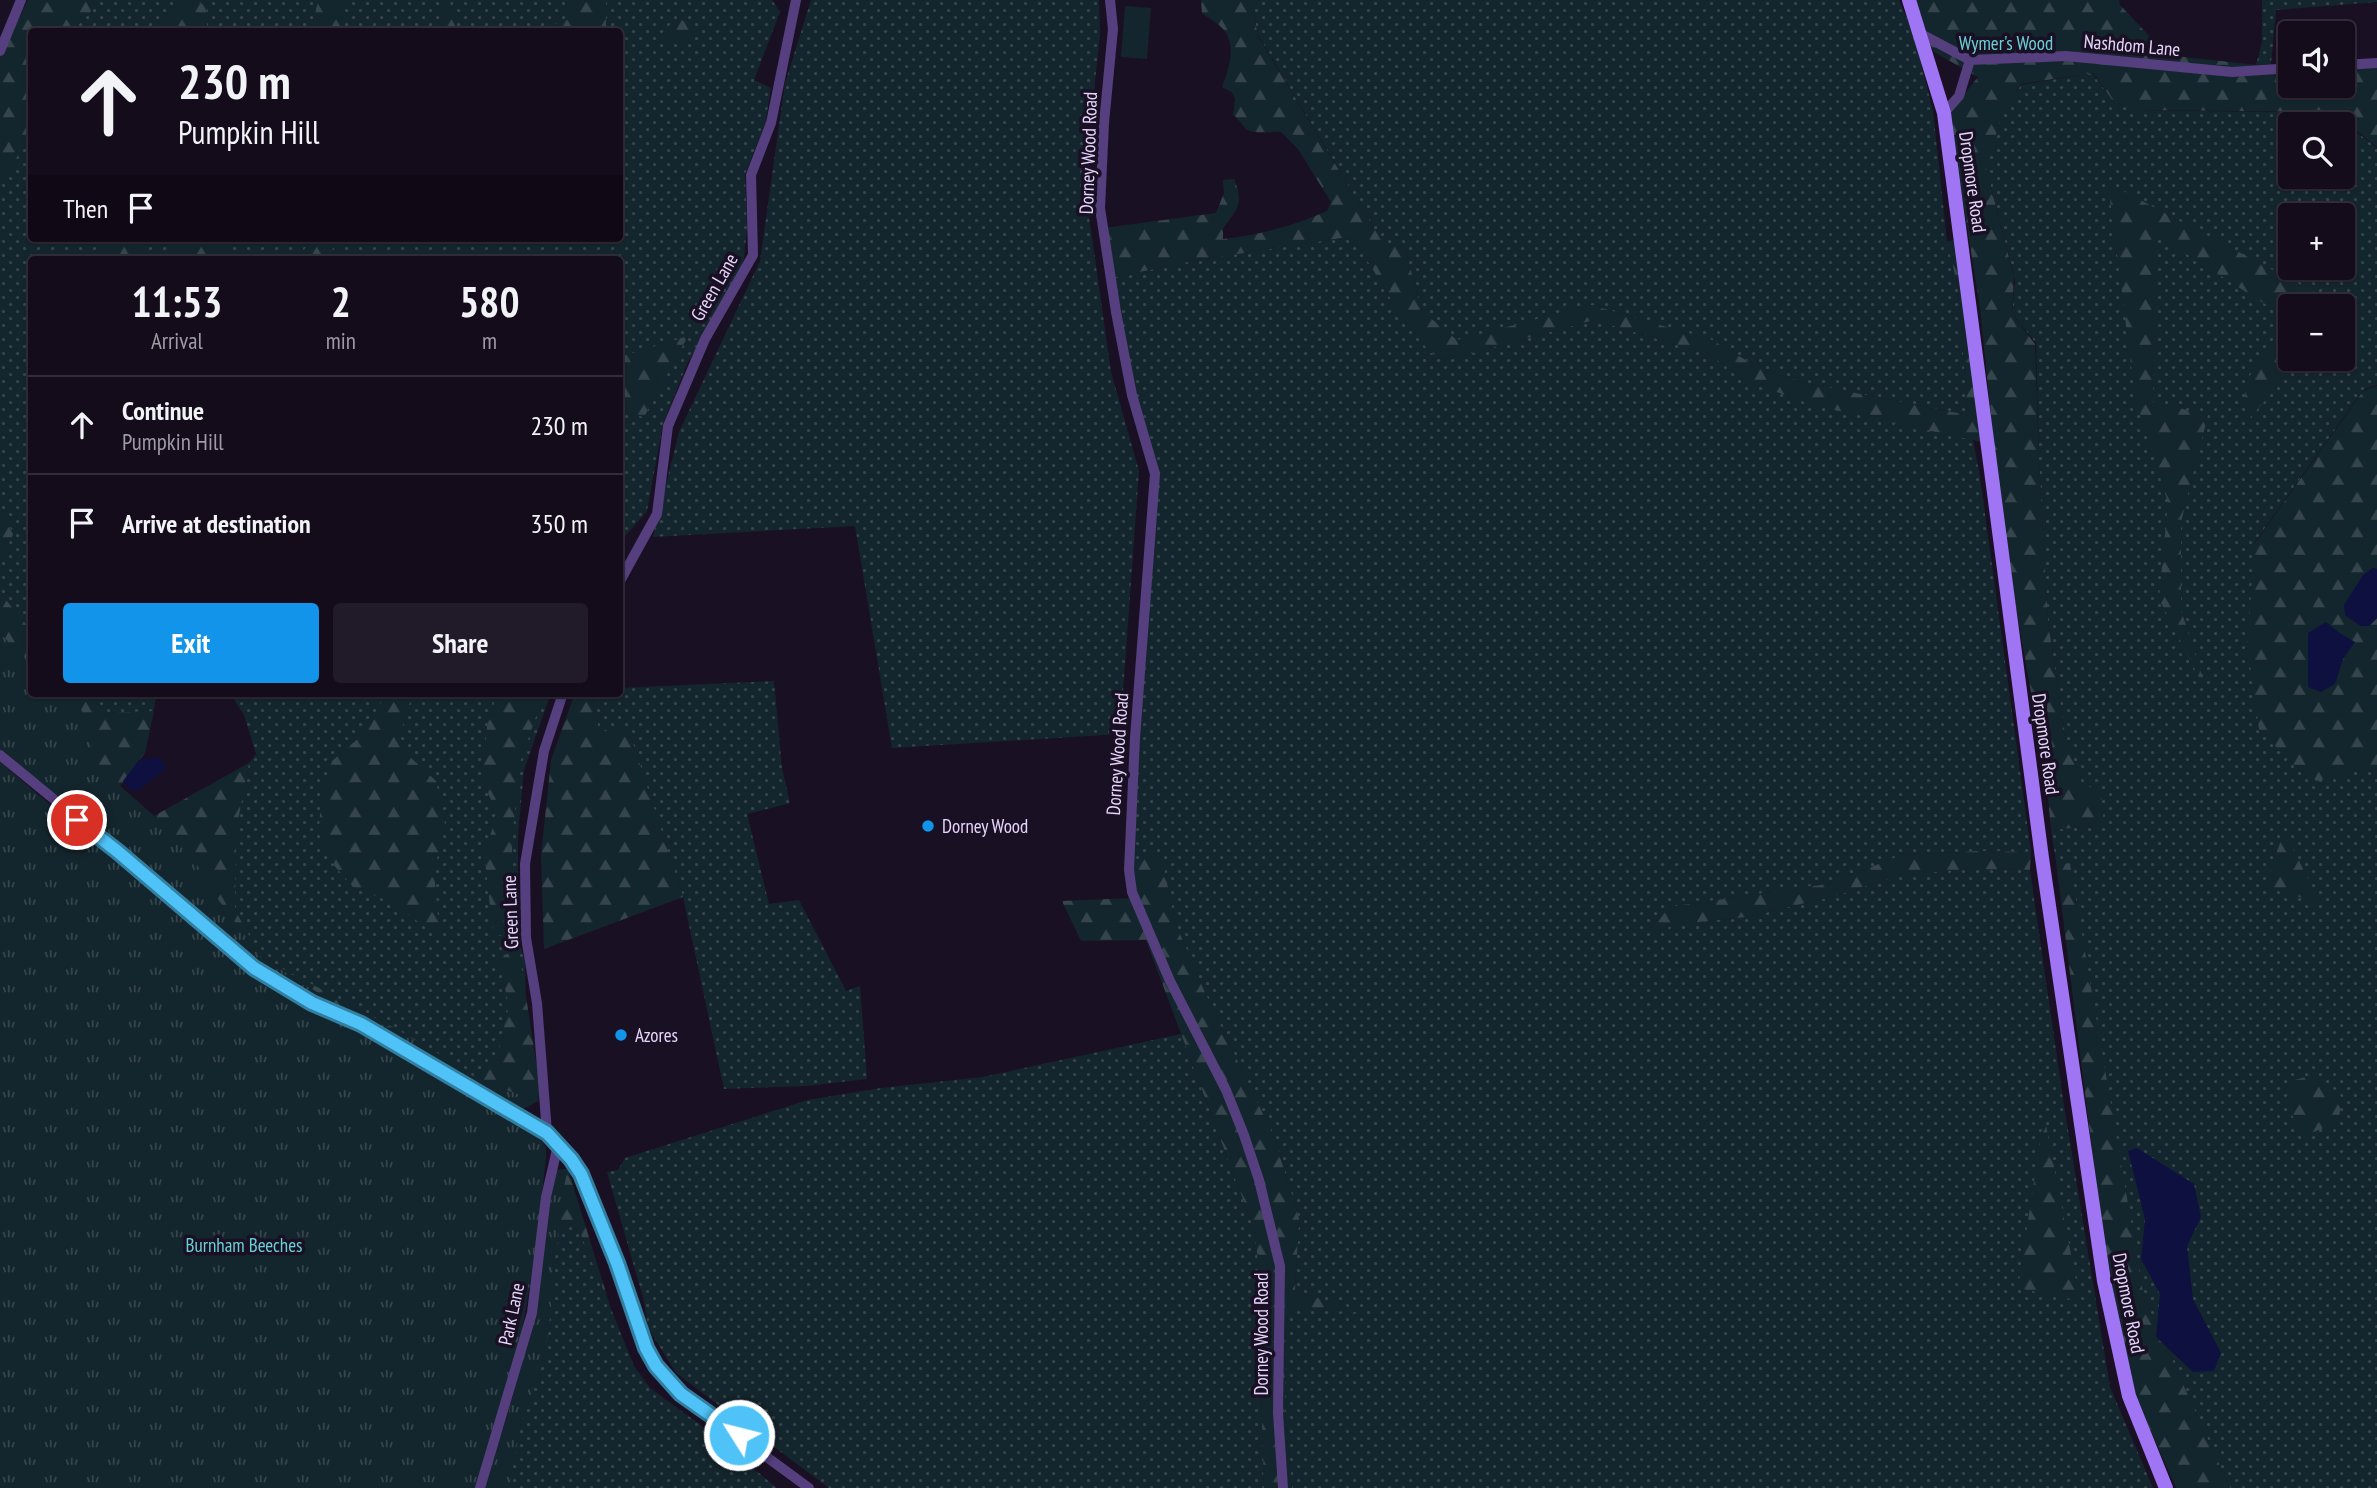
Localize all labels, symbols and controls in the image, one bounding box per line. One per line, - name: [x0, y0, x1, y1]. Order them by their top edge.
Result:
- map controls: [2278, 21, 2355, 371]
- button: sound: [2278, 21, 2355, 98]
- street label: Nashdom Lane: [2083, 29, 2181, 61]
- park label: Wymer's Wood: [1959, 31, 2053, 55]
- text: 230 m: [178, 49, 291, 113]
- icon: ahead: [63, 56, 154, 147]
- street label: Dorney Wood Road: [1074, 91, 1102, 215]
- text: Pumpkin Hill: [178, 111, 319, 153]
- button: search: [2278, 112, 2355, 189]
- street label: Dropmore Road: [1954, 130, 1992, 234]
- icon: arrive: [122, 189, 160, 227]
- text: Then: [63, 192, 108, 225]
- button: +: [2278, 203, 2355, 280]
- street label: Green Lane: [685, 249, 743, 325]
- text: 11:53: [131, 274, 222, 329]
- text: 2: [331, 274, 351, 329]
- text: 580: [459, 274, 520, 329]
- button: −: [2278, 294, 2355, 371]
- text: Arrival: [151, 326, 203, 355]
- text: min: [326, 326, 356, 355]
- text: m: [482, 326, 497, 355]
- text: Continue: [122, 394, 204, 427]
- icon: ahead: [63, 406, 101, 444]
- text: 230 m: [530, 409, 588, 442]
- text: Pumpkin Hill: [122, 427, 224, 456]
- icon: arrive: [63, 504, 101, 542]
- text: Arrive at destination: [122, 507, 311, 540]
- text: 350 m: [530, 507, 588, 540]
- button: Exit: [63, 603, 319, 683]
- button: Share: [333, 603, 588, 683]
- street label: Dorney Wood Road: [1101, 692, 1133, 816]
- street label: Dropmore Road: [2027, 692, 2065, 796]
- pin: [47, 790, 107, 850]
- icon: arrive: [58, 801, 96, 839]
- place label: Dorney Wood: [942, 814, 1028, 838]
- marker: Dorney Wood: [920, 818, 936, 834]
- street label: Green Lane: [497, 875, 523, 949]
- place label: Azores: [635, 1023, 678, 1047]
- marker: Azores: [613, 1027, 629, 1043]
- park label: Burnham Beeches: [186, 1233, 302, 1257]
- street label: Dropmore Road: [2108, 1251, 2150, 1355]
- street label: Dorney Wood Road: [1249, 1273, 1273, 1395]
- street label: Park Lane: [493, 1280, 529, 1347]
- position arrow: [702, 1398, 776, 1472]

